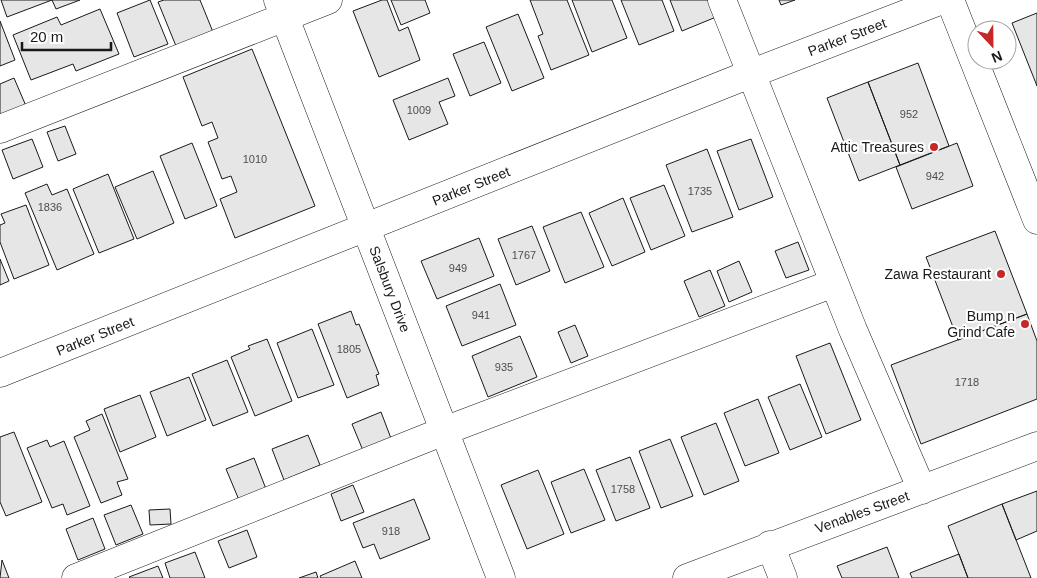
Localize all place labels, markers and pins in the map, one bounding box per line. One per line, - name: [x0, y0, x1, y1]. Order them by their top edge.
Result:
- place label: Attic Treasures: [831, 139, 924, 155]
- marker: Attic Treasures: [928, 141, 940, 153]
- place label: Zawa Restaurant: [884, 266, 991, 282]
- marker: Zawa Restaurant: [995, 268, 1007, 280]
- place label: Bump n Grind Cafe: [947, 308, 1015, 340]
- marker: Bump n Grind Cafe: [1019, 318, 1031, 330]

